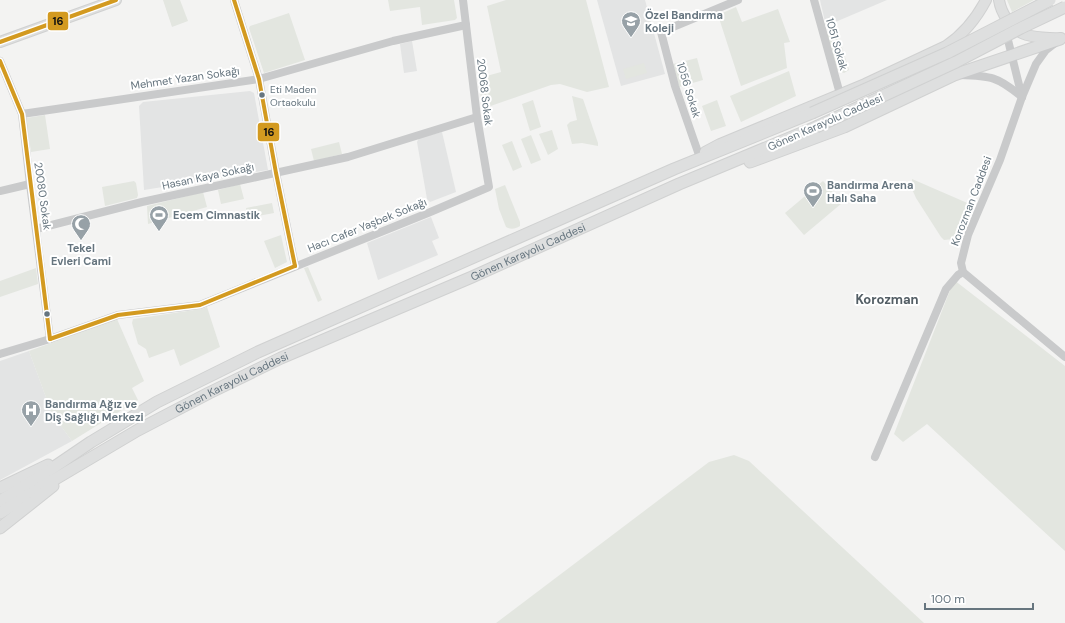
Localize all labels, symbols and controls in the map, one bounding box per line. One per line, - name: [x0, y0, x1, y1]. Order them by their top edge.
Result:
- place label: Özel Bandırma Koleji: [645, 8, 723, 35]
- school or university icon: Özel Bandırma Koleji: [620, 10, 642, 38]
- line badge: 16: [47, 11, 69, 31]
- text: 16: [53, 14, 64, 28]
- street label: 1051 Sokak: [823, 16, 851, 72]
- street label: 20068 Sokak: [474, 58, 496, 127]
- street label: 1056 Sokak: [674, 60, 704, 120]
- street label: Mehmet Yazan Sokağı: [130, 63, 240, 93]
- place label: Eti Maden Ortaokulu: [270, 83, 316, 109]
- marker: Eti Maden Ortaokulu: [257, 90, 267, 100]
- street label: Gönen Karayolu Caddesi: [765, 90, 885, 154]
- line badge: 16: [257, 122, 280, 142]
- text: 16: [264, 125, 275, 139]
- street label: Korozman Caddesi: [947, 154, 995, 248]
- street label: Hasan Kaya Sokağı: [161, 159, 255, 193]
- street label: 20080 Sokak: [31, 161, 55, 231]
- place label: Bandırma Arena Halı Saha: [827, 178, 913, 205]
- sports icon: Bandırma Arena Halı Saha: [802, 180, 824, 208]
- street label: Hacı Cafer Yaşbek Sokağı: [305, 195, 429, 255]
- sports icon: Ecem Cimnastik: [148, 204, 170, 232]
- place label: Ecem Cimnastik: [173, 208, 261, 222]
- mosque icon: Tekel Evleri Cami: [70, 213, 92, 241]
- street label: Gönen Karayolu Caddesi: [468, 220, 588, 284]
- place label: Tekel Evleri Cami: [51, 241, 111, 268]
- district label: Korozman: [855, 291, 919, 308]
- unlabelled marker: [42, 309, 52, 319]
- street label: Gönen Karayolu Caddesi: [173, 349, 290, 417]
- place label: Bandırma Ağız ve Diş Sağlığı Merkezi: [45, 397, 144, 424]
- hospital icon: Bandırma Ağız ve Diş Sağlığı Merkezi: [20, 399, 42, 427]
- scale bar: [925, 585, 1033, 611]
- text: 100 m: [931, 591, 965, 607]

